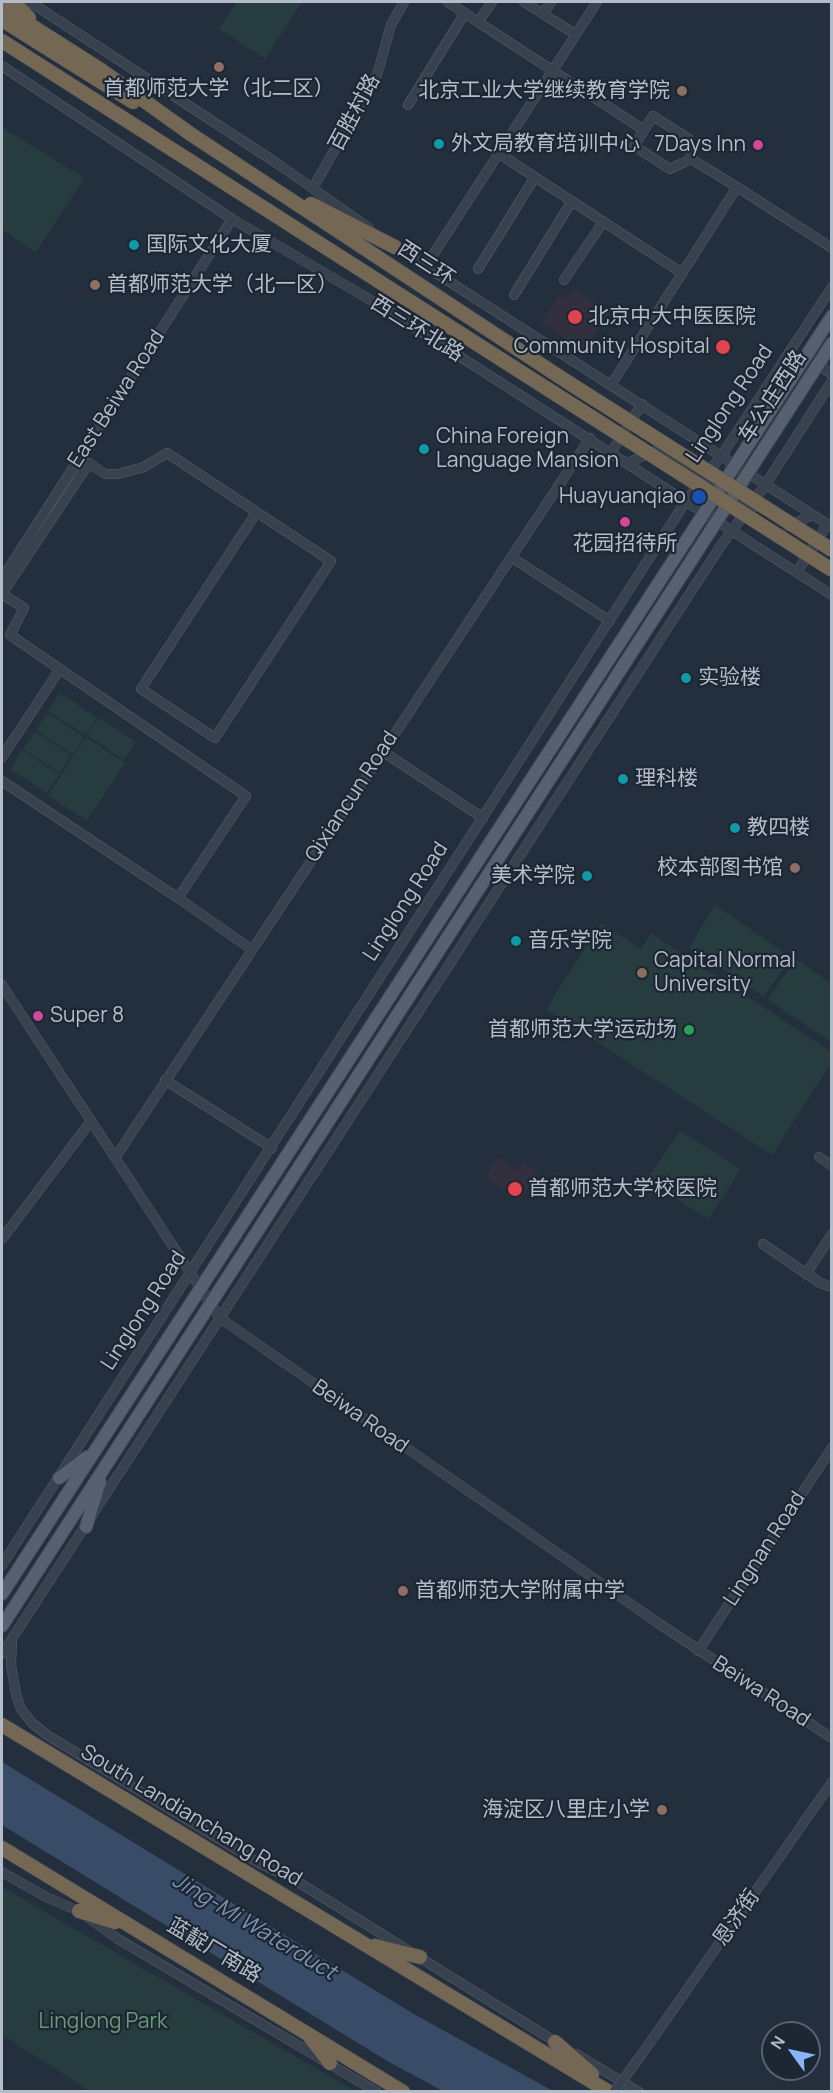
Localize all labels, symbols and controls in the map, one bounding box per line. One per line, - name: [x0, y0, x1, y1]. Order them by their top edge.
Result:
- marker: 首都师范大学（北二区）: [212, 60, 226, 74]
- street label: 百胜村路: [324, 70, 386, 156]
- place label: 首都师范大学（北二区）: [104, 76, 334, 102]
- place label: 北京工业大学继续教育学院: [418, 78, 670, 104]
- marker: 北京工业大学继续教育学院: [675, 84, 689, 98]
- place label: 外文局教育培训中心: [451, 131, 640, 157]
- place label: 7Days Inn: [654, 132, 746, 158]
- marker: 外文局教育培训中心: [432, 137, 446, 151]
- marker: 7Days Inn: [751, 138, 765, 152]
- place label: 国际文化大厦: [146, 232, 272, 258]
- street label: 西三环: [393, 236, 459, 292]
- marker: 国际文化大厦: [127, 238, 141, 252]
- place label: 首都师范大学（北一区）: [107, 272, 338, 298]
- marker: 首都师范大学（北一区）: [88, 278, 102, 292]
- street label: 西三环北路: [366, 290, 468, 368]
- place label: 北京中大中医医院: [588, 304, 756, 330]
- marker: 北京中大中医医院: [566, 308, 584, 326]
- street label: East Beiwa Road: [63, 326, 171, 472]
- place label: Community Hospital: [514, 334, 710, 360]
- marker: Community Hospital: [714, 338, 732, 356]
- street label: Linglong Road: [681, 340, 779, 468]
- street label: 车公庄西路: [734, 346, 812, 448]
- place label: China Foreign Language Mansion: [436, 424, 619, 474]
- marker: China Foreign Language Mansion: [417, 442, 431, 456]
- place label: Huayuanqiao: [559, 484, 686, 510]
- marker: Huayuanqiao: [690, 488, 708, 506]
- marker: 花园招待所: [618, 515, 632, 529]
- place label: 花园招待所: [573, 531, 677, 557]
- place label: 实验楼: [698, 665, 761, 691]
- marker: 实验楼: [679, 671, 693, 685]
- street label: Qixiancun Road: [300, 727, 404, 867]
- place label: 理科楼: [635, 766, 698, 792]
- marker: 理科楼: [616, 772, 630, 786]
- place label: 教四楼: [747, 815, 810, 841]
- marker: 教四楼: [728, 821, 742, 835]
- street label: Linglong Road: [358, 838, 454, 966]
- place label: 校本部图书馆: [657, 855, 783, 881]
- marker: 校本部图书馆: [788, 861, 802, 875]
- place label: 美术学院: [491, 863, 575, 889]
- marker: 美术学院: [580, 869, 594, 883]
- place label: 音乐学院: [528, 928, 612, 954]
- marker: 音乐学院: [509, 934, 523, 948]
- place label: Capital Normal University: [654, 948, 796, 998]
- marker: Capital Normal University: [635, 966, 649, 980]
- place label: Super 8: [50, 1003, 124, 1029]
- marker: Super 8: [31, 1009, 45, 1023]
- place label: 首都师范大学运动场: [488, 1017, 677, 1043]
- marker: 首都师范大学运动场: [682, 1023, 696, 1037]
- place label: 首都师范大学校医院: [528, 1176, 717, 1202]
- marker: 首都师范大学校医院: [506, 1180, 524, 1198]
- street label: Linglong Road: [96, 1247, 192, 1375]
- street label: Beiwa Road: [307, 1375, 413, 1459]
- street label: Lingnan Road: [719, 1487, 811, 1611]
- place label: 首都师范大学附属中学: [415, 1578, 625, 1604]
- marker: 首都师范大学附属中学: [396, 1584, 410, 1598]
- street label: Beiwa Road: [708, 1651, 814, 1733]
- street label: South Landianchang Road: [76, 1740, 306, 1892]
- place label: 海淀区八里庄小学: [482, 1797, 650, 1823]
- marker: 海淀区八里庄小学: [655, 1803, 669, 1817]
- water label: Jing-Mi Waterduct: [167, 1868, 341, 1986]
- street label: 恩济街: [709, 1885, 765, 1951]
- street label: 蓝靛厂南路: [163, 1913, 265, 1989]
- park label: Linglong Park: [39, 2009, 167, 2035]
- north arrow: [761, 2021, 821, 2081]
- text: N: [765, 2031, 790, 2053]

